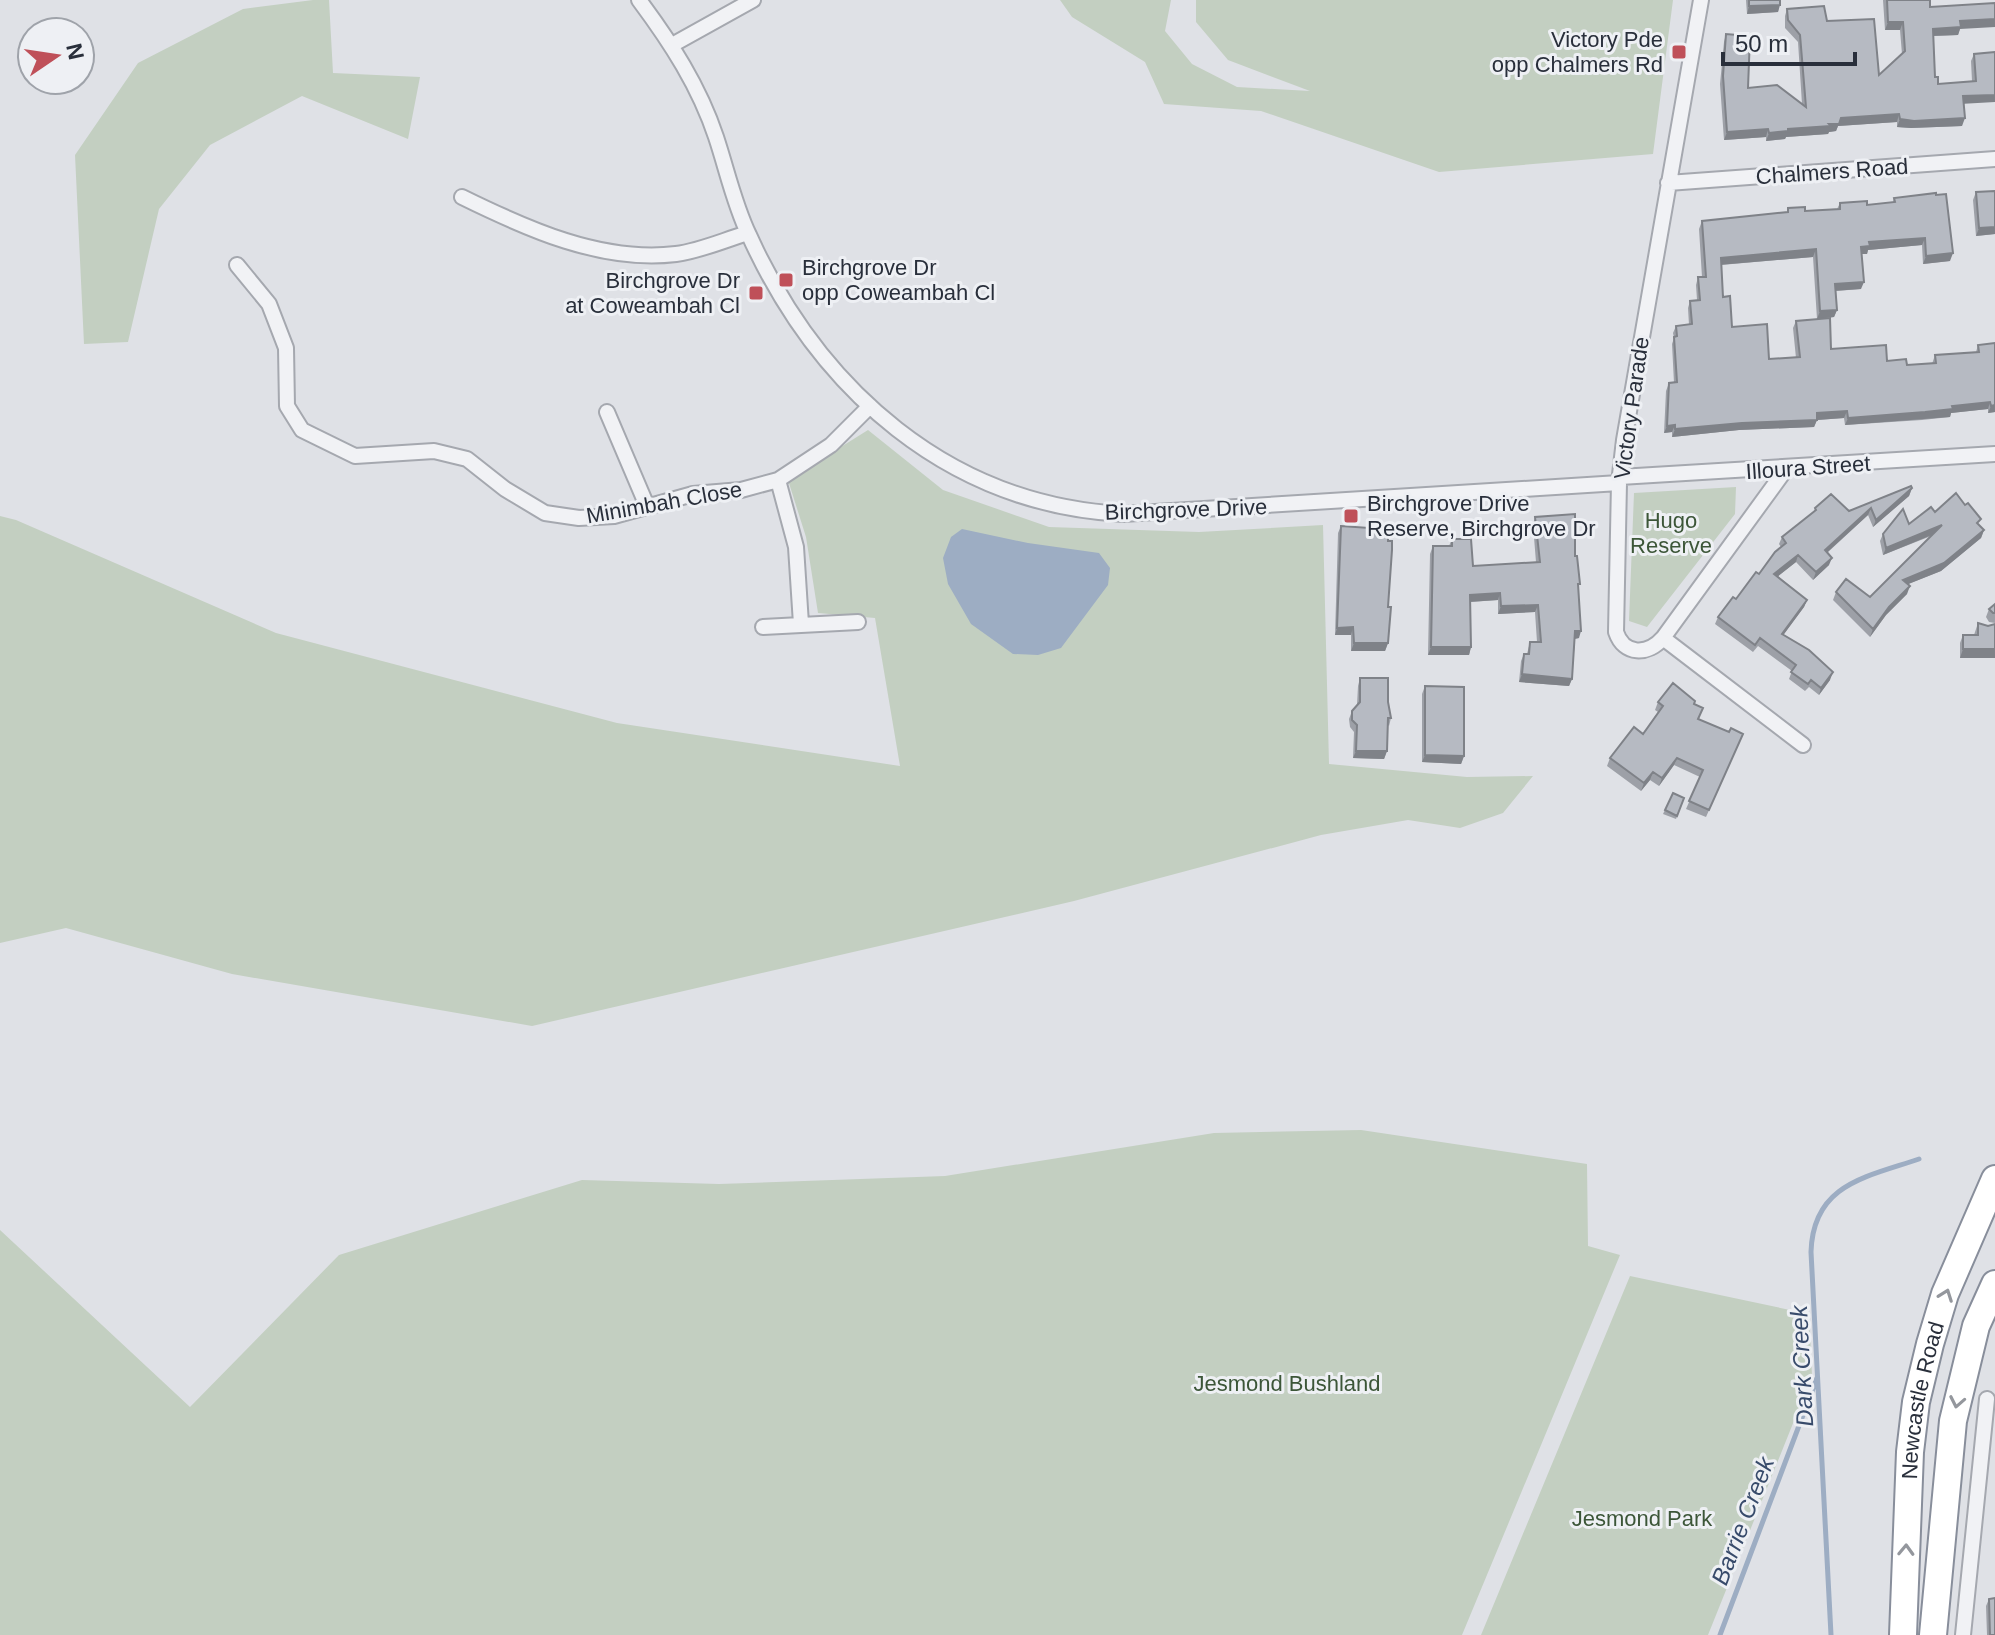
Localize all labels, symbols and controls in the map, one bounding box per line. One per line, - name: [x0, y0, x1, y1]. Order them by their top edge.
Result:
- north arrow: [16, 16, 96, 96]
- scale bar: [1723, 16, 1855, 66]
- place label: Victory Pde opp Chalmers Rd: [1492, 27, 1663, 77]
- text: 50 m: [1735, 30, 1788, 57]
- text: N: [61, 41, 89, 62]
- marker: Victory Pde opp Chalmers Rd: [1670, 43, 1688, 61]
- street label: Chalmers Road: [1755, 154, 1909, 189]
- place label: Birchgrove Dr opp Coweambah Cl: [802, 255, 995, 305]
- place label: Birchgrove Dr at Coweambah Cl: [565, 268, 740, 318]
- marker: Birchgrove Dr opp Coweambah Cl: [777, 271, 795, 289]
- marker: Birchgrove Dr at Coweambah Cl: [747, 284, 765, 302]
- street label: Victory Parade: [1609, 335, 1654, 481]
- street label: Illoura Street: [1745, 451, 1871, 484]
- street label: Minimbah Close: [584, 476, 744, 528]
- place label: Birchgrove Drive Reserve, Birchgrove Dr: [1367, 491, 1596, 541]
- street label: Birchgrove Drive: [1104, 494, 1268, 525]
- marker: Birchgrove Drive Reserve, Birchgrove Dr: [1342, 507, 1360, 525]
- park label: Hugo Reserve: [1630, 508, 1712, 558]
- one-way arrow: [1936, 1289, 1953, 1303]
- water label: Dark Creek: [1785, 1303, 1818, 1427]
- street label: Newcastle Road: [1897, 1319, 1949, 1480]
- park label: Jesmond Bushland: [1193, 1371, 1381, 1396]
- one-way arrow: [1949, 1395, 1966, 1409]
- water label: Barrie Creek: [1706, 1451, 1780, 1589]
- park label: Jesmond Park: [1572, 1506, 1713, 1531]
- one-way arrow: [1898, 1543, 1915, 1556]

